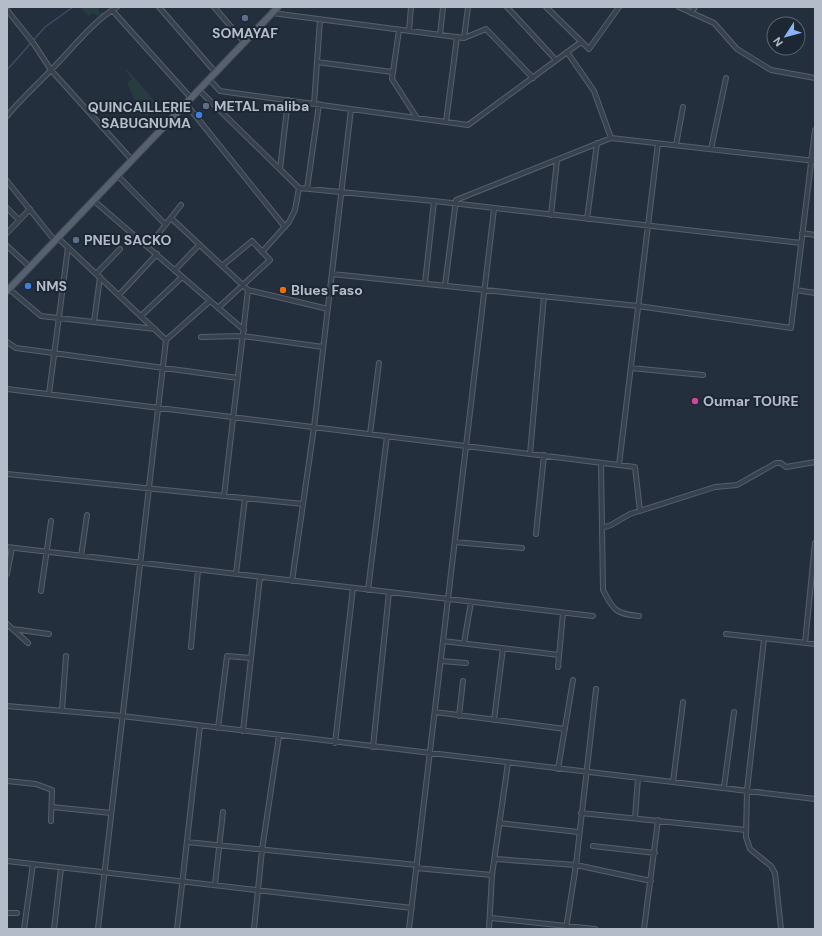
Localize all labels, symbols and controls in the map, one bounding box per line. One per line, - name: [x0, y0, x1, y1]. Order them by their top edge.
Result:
- marker: SOMAYAF: [240, 13, 250, 23]
- north arrow: [766, 16, 806, 56]
- place label: SOMAYAF: [212, 24, 278, 42]
- text: N: [770, 35, 786, 49]
- place label: METAL maliba: [214, 97, 309, 115]
- place label: QUINCAILLERIE SABUGNUMA: [88, 98, 191, 132]
- marker: METAL maliba: [201, 101, 211, 111]
- marker: QUINCAILLERIE SABUGNUMA: [194, 110, 204, 120]
- place label: PNEU SACKO: [84, 231, 171, 249]
- marker: PNEU SACKO: [71, 235, 81, 245]
- place label: NMS: [36, 277, 67, 295]
- marker: NMS: [23, 281, 33, 291]
- place label: Blues Faso: [291, 281, 363, 299]
- marker: Blues Faso: [278, 285, 288, 295]
- place label: Oumar TOURE: [703, 392, 799, 410]
- marker: Oumar TOURE: [690, 396, 700, 406]

